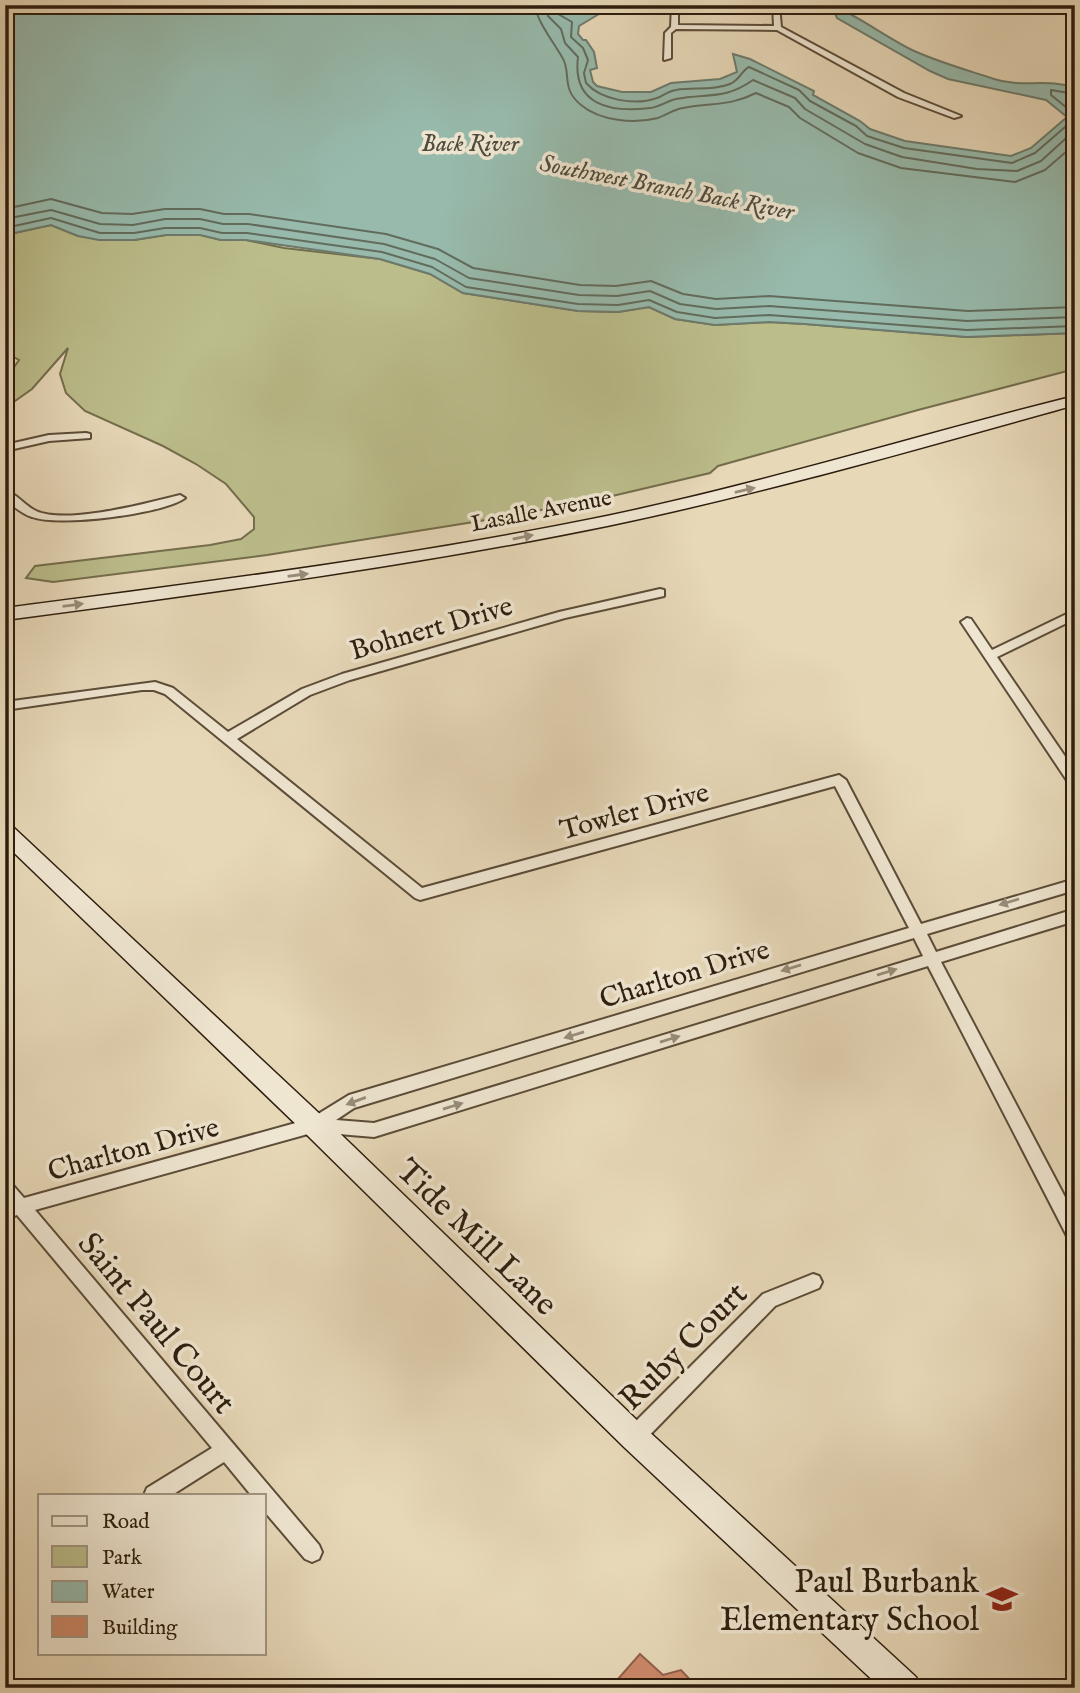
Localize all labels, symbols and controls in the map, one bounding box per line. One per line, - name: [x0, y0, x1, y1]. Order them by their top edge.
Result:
- water label: Back River: [421, 129, 521, 160]
- water label: Southwest Branch Back River: [537, 149, 798, 229]
- street label: Lasalle Avenue: [468, 484, 614, 539]
- one-way arrow: [734, 484, 756, 495]
- one-way arrow: [512, 531, 534, 542]
- one-way arrow: [288, 569, 310, 580]
- street label: Bohnert Drive: [346, 589, 517, 669]
- one-way arrow: [62, 599, 84, 610]
- street label: Towler Drive: [556, 776, 713, 849]
- one-way arrow: [998, 898, 1019, 908]
- street label: Charlton Drive: [596, 933, 774, 1018]
- one-way arrow: [781, 964, 802, 974]
- one-way arrow: [877, 966, 898, 976]
- one-way arrow: [563, 1030, 584, 1040]
- one-way arrow: [660, 1033, 681, 1043]
- one-way arrow: [346, 1096, 367, 1107]
- one-way arrow: [442, 1100, 463, 1111]
- street label: Charlton Drive: [44, 1111, 223, 1190]
- street label: Tide Mill Lane: [386, 1151, 565, 1326]
- street label: Saint Paul Court: [68, 1225, 244, 1423]
- street label: Ruby Court: [611, 1274, 757, 1420]
- legend: [38, 1494, 266, 1654]
- text: Road: [102, 1509, 150, 1536]
- text: Park: [102, 1545, 143, 1572]
- place label: Paul Burbank Elementary School: [720, 1562, 979, 1642]
- text: Water: [102, 1579, 155, 1606]
- school or university icon: Paul Burbank Elementary School: [985, 1582, 1019, 1616]
- text: Building: [102, 1615, 178, 1642]

